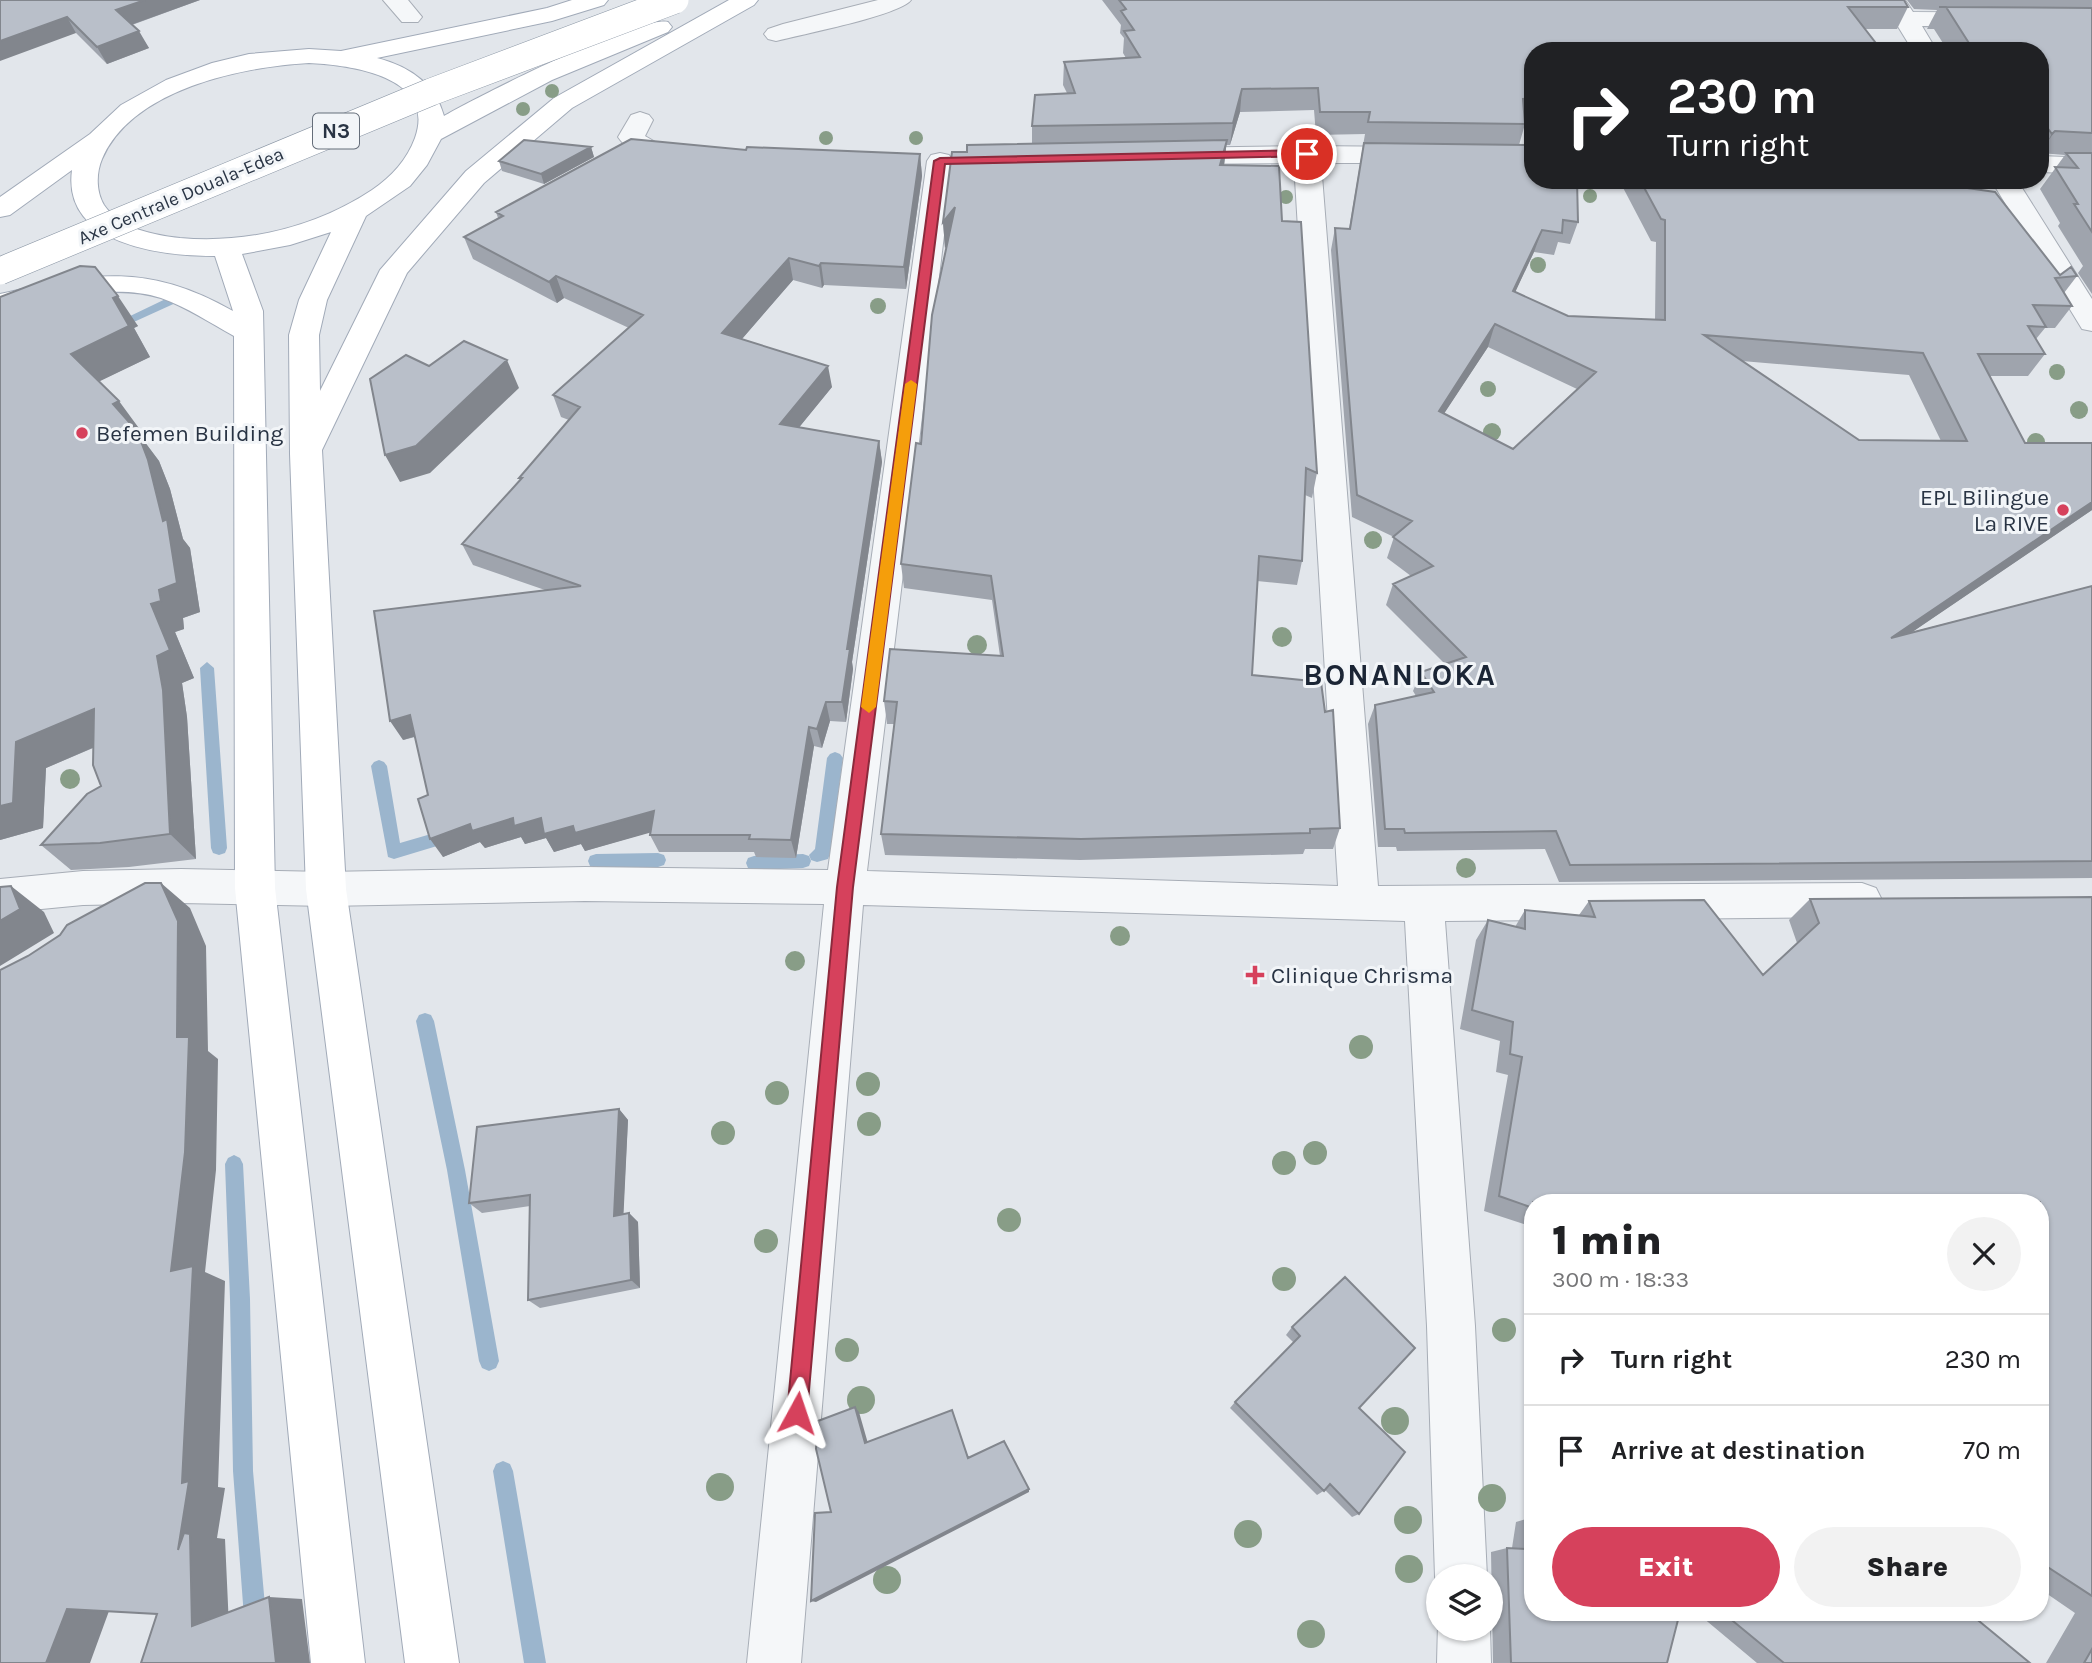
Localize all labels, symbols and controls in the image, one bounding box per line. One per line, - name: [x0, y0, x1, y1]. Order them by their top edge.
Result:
- text: 230 m: [1667, 68, 1817, 125]
- icon: right: [1552, 70, 1643, 161]
- road number: N3: [313, 114, 359, 148]
- pin: [1277, 124, 1337, 184]
- text: Turn right: [1667, 127, 1809, 164]
- icon: arrive: [1288, 135, 1326, 173]
- street label: Axe Centrale Douala-Edea: [75, 143, 287, 249]
- place label: Befemen Building: [96, 420, 283, 447]
- marker: Befemen Building: [74, 425, 90, 441]
- place label: EPL Bilingue La RIVE: [1920, 484, 2049, 537]
- marker: EPL Bilingue La RIVE: [2055, 502, 2071, 518]
- district label: BONANLOKA: [1303, 657, 1497, 693]
- place label: Clinique Chrisma: [1271, 962, 1453, 989]
- marker: Clinique Chrisma: [1245, 965, 1265, 985]
- text: 1 min: [1552, 1215, 1662, 1265]
- button: close: [1947, 1217, 2021, 1291]
- text: 300 m · 18:33: [1552, 1266, 1689, 1293]
- icon: right: [1552, 1341, 1590, 1379]
- text: Turn right: [1611, 1344, 1732, 1375]
- text: 230 m: [1945, 1344, 2021, 1375]
- position arrow: [760, 1376, 834, 1450]
- icon: arrive: [1552, 1432, 1590, 1470]
- text: Arrive at destination: [1611, 1435, 1865, 1466]
- text: 70 m: [1963, 1435, 2021, 1466]
- button: Exit: [1552, 1527, 1780, 1607]
- button: Share: [1794, 1527, 2021, 1607]
- map controls: [1426, 1564, 1503, 1641]
- button: layers: [1426, 1564, 1503, 1641]

